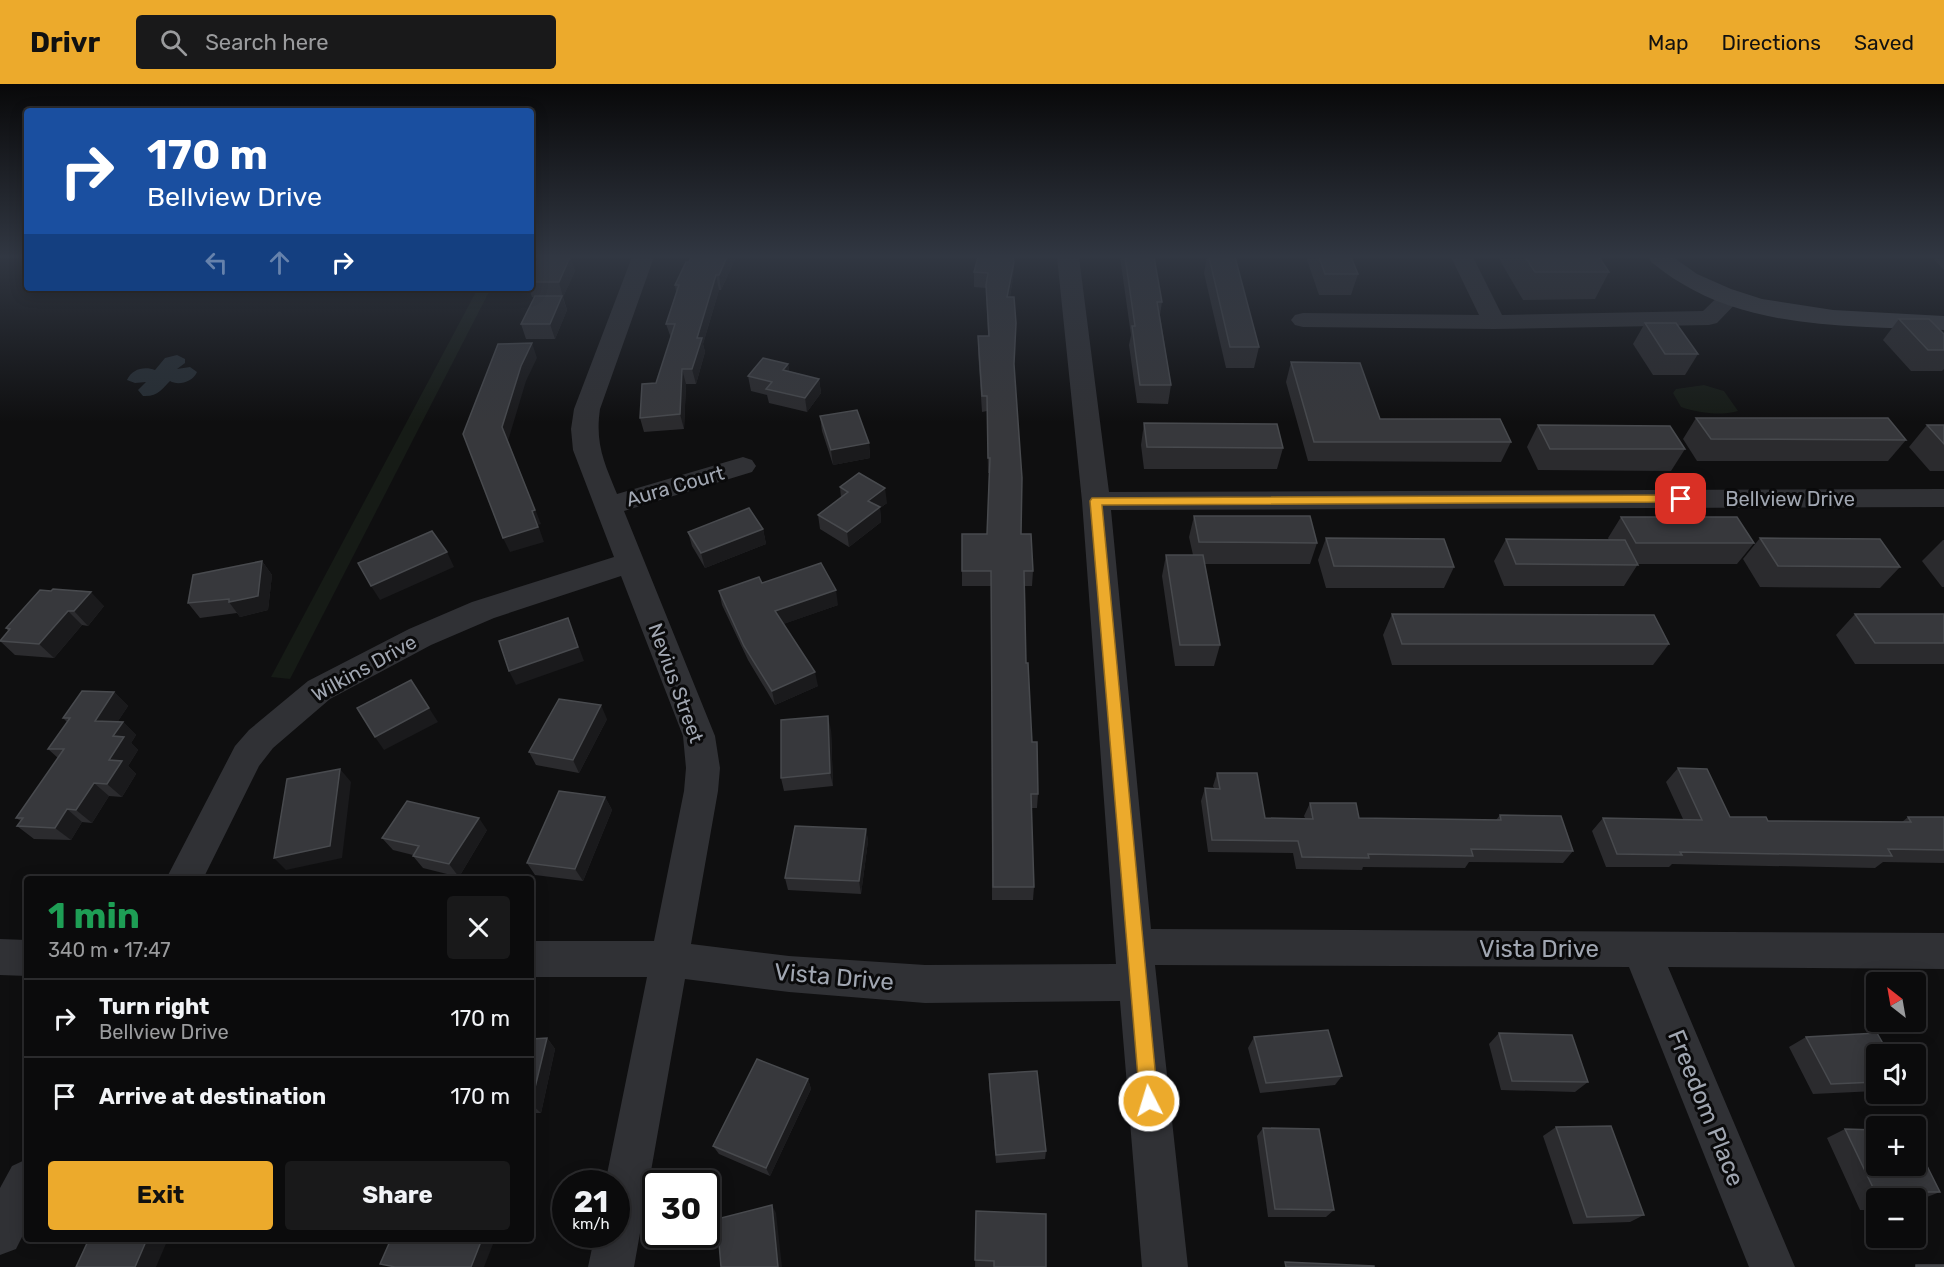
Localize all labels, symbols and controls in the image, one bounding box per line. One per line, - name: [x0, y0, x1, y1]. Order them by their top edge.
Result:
- search box: [136, 15, 556, 69]
- text: Drivr: [30, 26, 100, 59]
- icon: search: [157, 26, 190, 59]
- text: Search here: [205, 29, 329, 56]
- text: Map: [1648, 30, 1689, 55]
- text: Directions: [1722, 30, 1821, 55]
- text: Saved: [1854, 30, 1914, 55]
- text: 170 m: [147, 130, 268, 180]
- icon: right: [48, 132, 126, 210]
- text: Bellview Drive: [147, 181, 322, 213]
- icon: left: [200, 246, 233, 279]
- icon: ahead: [263, 246, 296, 279]
- icon: right: [326, 246, 359, 279]
- street label: Aura Court: [623, 461, 727, 511]
- pin: [1655, 473, 1706, 524]
- icon: arrive: [1664, 482, 1697, 515]
- street label: Bellview Drive: [1725, 487, 1855, 511]
- street label: Nevius Street: [643, 620, 709, 746]
- street label: Wilkins Drive: [307, 629, 421, 707]
- text: 1 min: [48, 894, 140, 937]
- button: close: [447, 896, 510, 959]
- street label: Vista Drive: [1479, 935, 1599, 963]
- text: 340 m · 17:47: [48, 938, 170, 962]
- street label: Vista Drive: [773, 958, 895, 996]
- north arrow: [1866, 972, 1926, 1032]
- map controls: [1866, 972, 1926, 1248]
- text: Turn right: [99, 993, 209, 1020]
- icon: right: [48, 1002, 81, 1035]
- text: 170 m: [450, 1005, 510, 1032]
- text: Bellview Drive: [99, 1020, 229, 1044]
- street label: Freedom Place: [1662, 1026, 1750, 1190]
- button: sound: [1866, 1044, 1926, 1104]
- position arrow: [1117, 1069, 1181, 1133]
- icon: arrive: [48, 1080, 81, 1113]
- text: Arrive at destination: [99, 1083, 326, 1110]
- text: 170 m: [450, 1083, 510, 1110]
- button: +: [1866, 1116, 1926, 1176]
- button: Exit: [48, 1161, 273, 1230]
- button: Share: [285, 1161, 510, 1230]
- speed limit sign: 30: [642, 1170, 720, 1248]
- text: 21: [574, 1184, 608, 1220]
- button: −: [1866, 1188, 1926, 1248]
- text: km/h: [572, 1215, 610, 1233]

